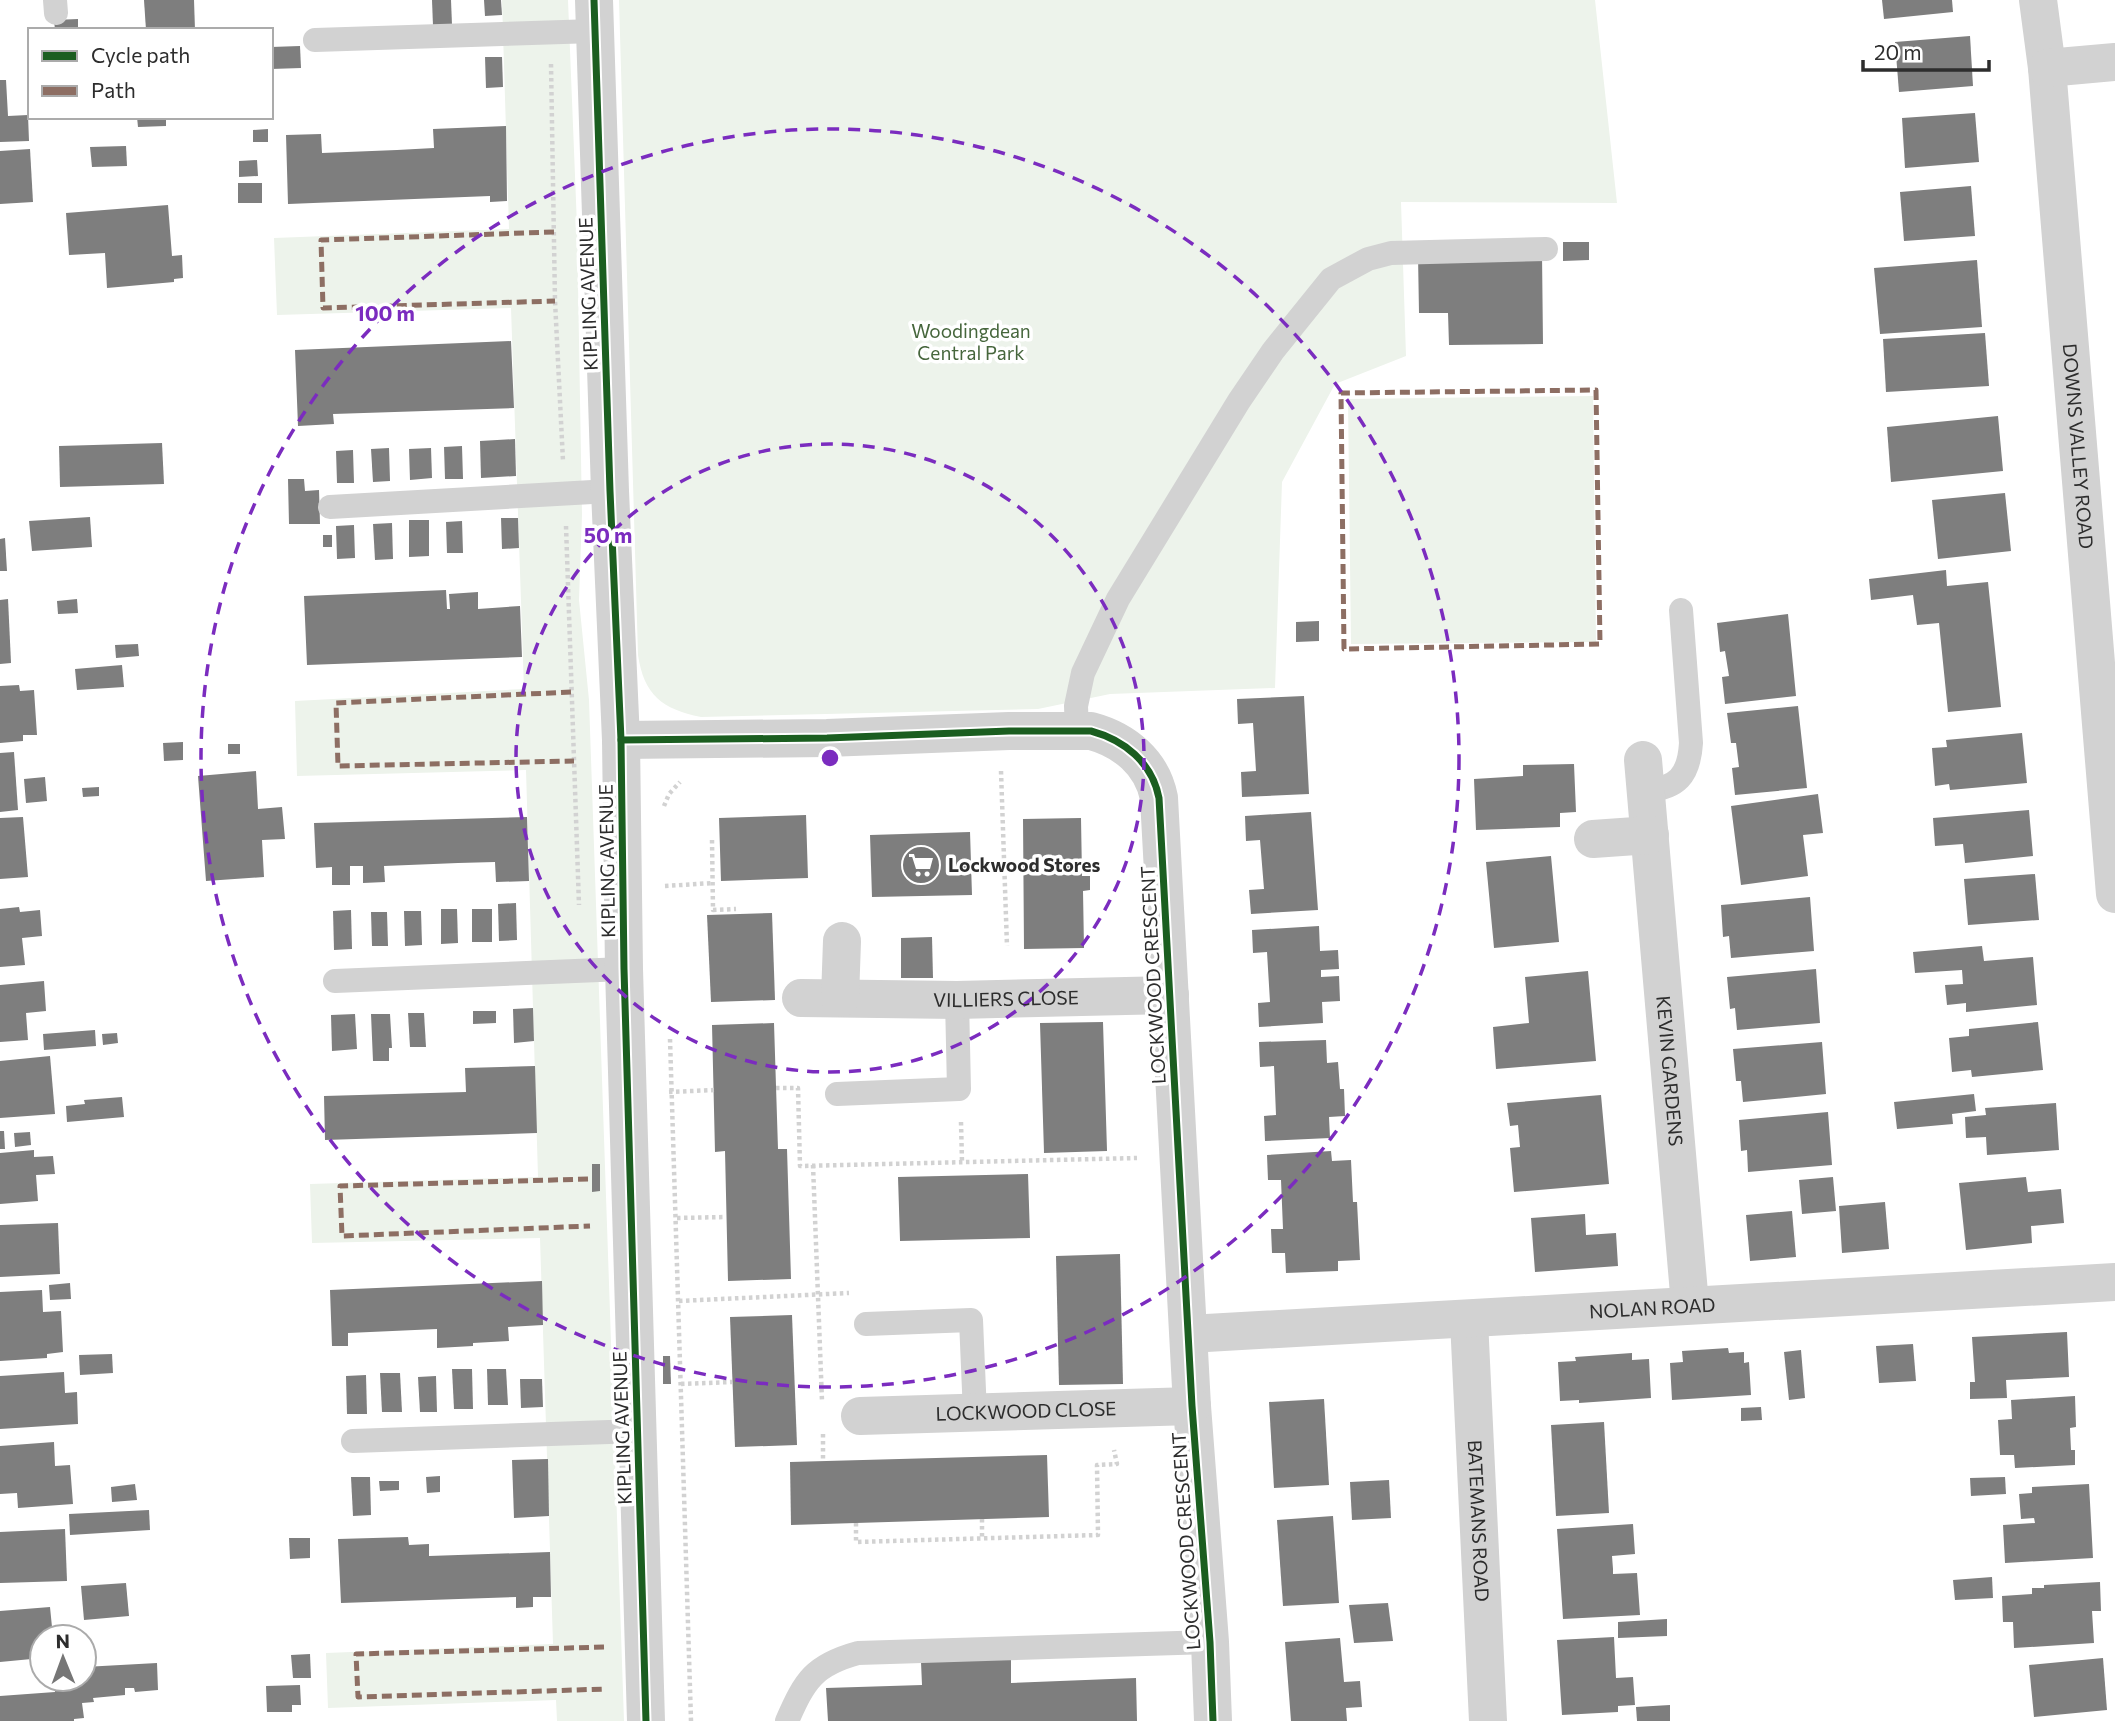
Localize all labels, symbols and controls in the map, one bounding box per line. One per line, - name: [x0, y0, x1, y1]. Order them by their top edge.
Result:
- legend: [28, 28, 273, 119]
- scale bar: [1863, 28, 1989, 72]
- text: 20 m: [1874, 39, 1922, 64]
- text: Cycle path: [91, 42, 190, 67]
- text: Path: [91, 77, 136, 102]
- street label: KIPLING AVENUE: [573, 217, 602, 371]
- text: 100 m: [355, 300, 415, 325]
- park label: Woodingdean Central Park: [911, 319, 1031, 364]
- street label: DOWNS VALLEY ROAD: [2059, 342, 2099, 550]
- text: 50 m: [584, 522, 632, 547]
- centre of rings: [818, 746, 842, 770]
- street label: KIPLING AVENUE: [594, 784, 619, 938]
- supermarket icon: Lockwood Stores: [900, 844, 942, 886]
- place label: Lockwood Stores: [948, 853, 1100, 876]
- street label: LOCKWOOD CRESCENT: [1135, 865, 1170, 1085]
- street label: VILLIERS CLOSE: [933, 985, 1079, 1011]
- street label: KEVIN GARDENS: [1652, 995, 1688, 1147]
- street label: NOLAN ROAD: [1589, 1292, 1716, 1323]
- street label: KIPLING AVENUE: [607, 1351, 636, 1505]
- street label: LOCKWOOD CLOSE: [935, 1396, 1117, 1425]
- street label: LOCKWOOD CRESCENT: [1166, 1431, 1205, 1651]
- street label: BATEMANS ROAD: [1464, 1439, 1494, 1602]
- north arrow: [28, 1623, 98, 1693]
- text: N: [55, 1629, 70, 1652]

